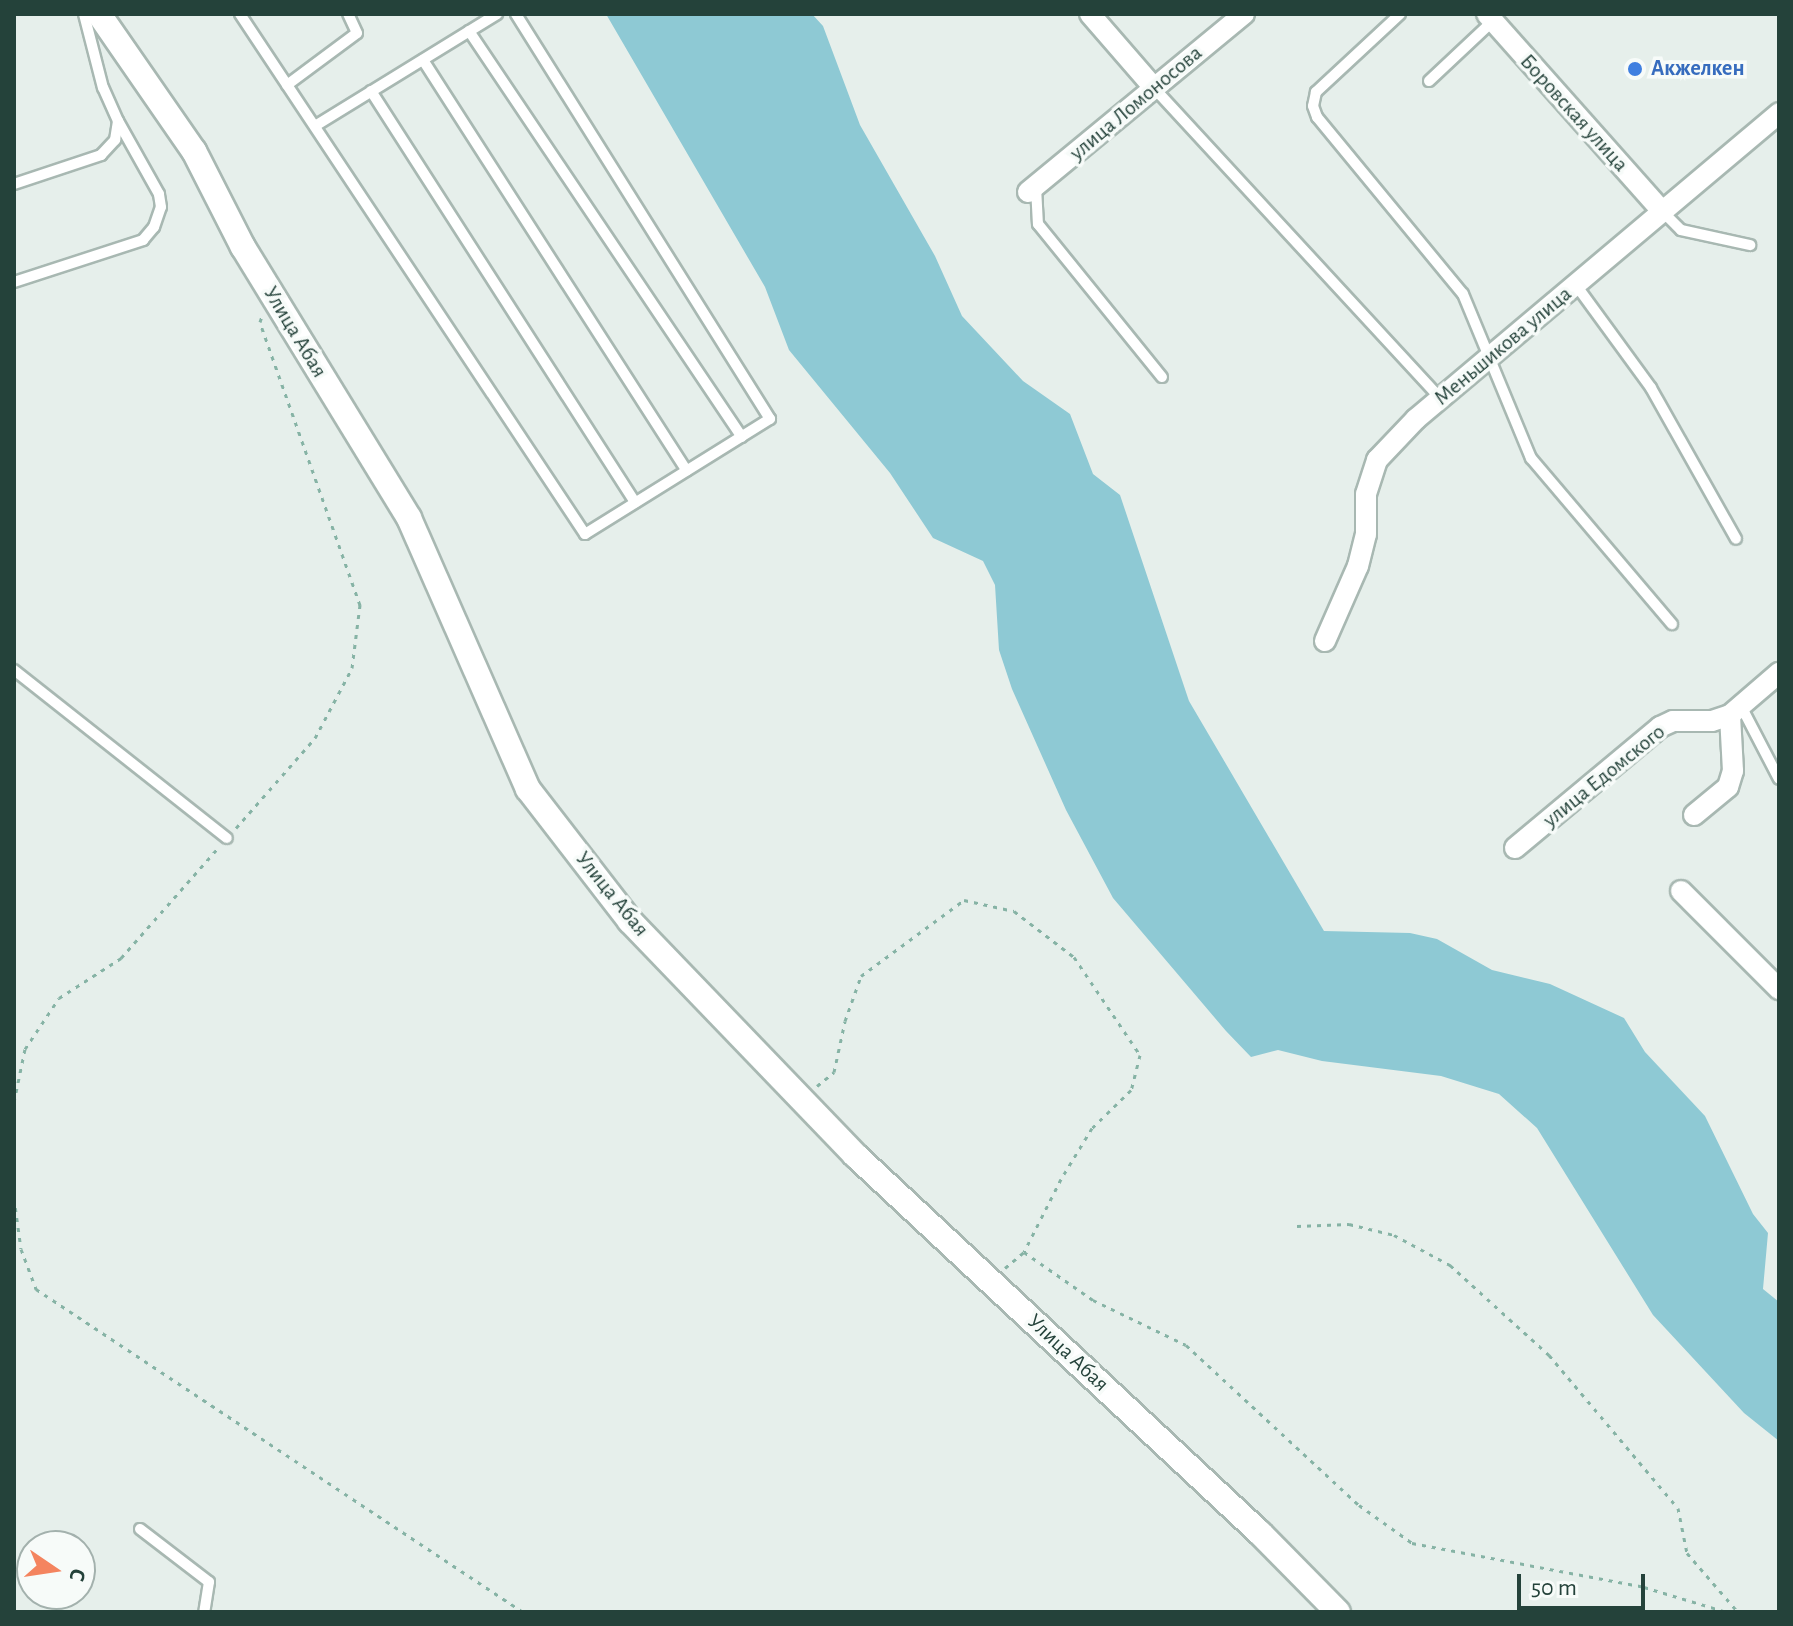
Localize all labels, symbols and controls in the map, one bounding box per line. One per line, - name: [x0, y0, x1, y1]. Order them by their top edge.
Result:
- street label: улица Ломоносова: [1064, 40, 1208, 166]
- street label: Боровская улица: [1514, 49, 1634, 177]
- place label: Акжелкен: [1651, 56, 1745, 82]
- marker: Акжелкен: [1626, 60, 1644, 78]
- street label: Улица Абая: [257, 281, 333, 383]
- street label: Меньшикова улица: [1429, 281, 1577, 411]
- street label: улица Едомского: [1538, 719, 1670, 833]
- street label: Улица Абая: [570, 846, 654, 942]
- street label: Улица Абая: [1022, 1309, 1114, 1397]
- north arrow: [16, 1530, 96, 1610]
- scale bar: [1521, 1558, 1649, 1608]
- text: С: [65, 1567, 90, 1583]
- text: 50 m: [1531, 1576, 1577, 1600]

